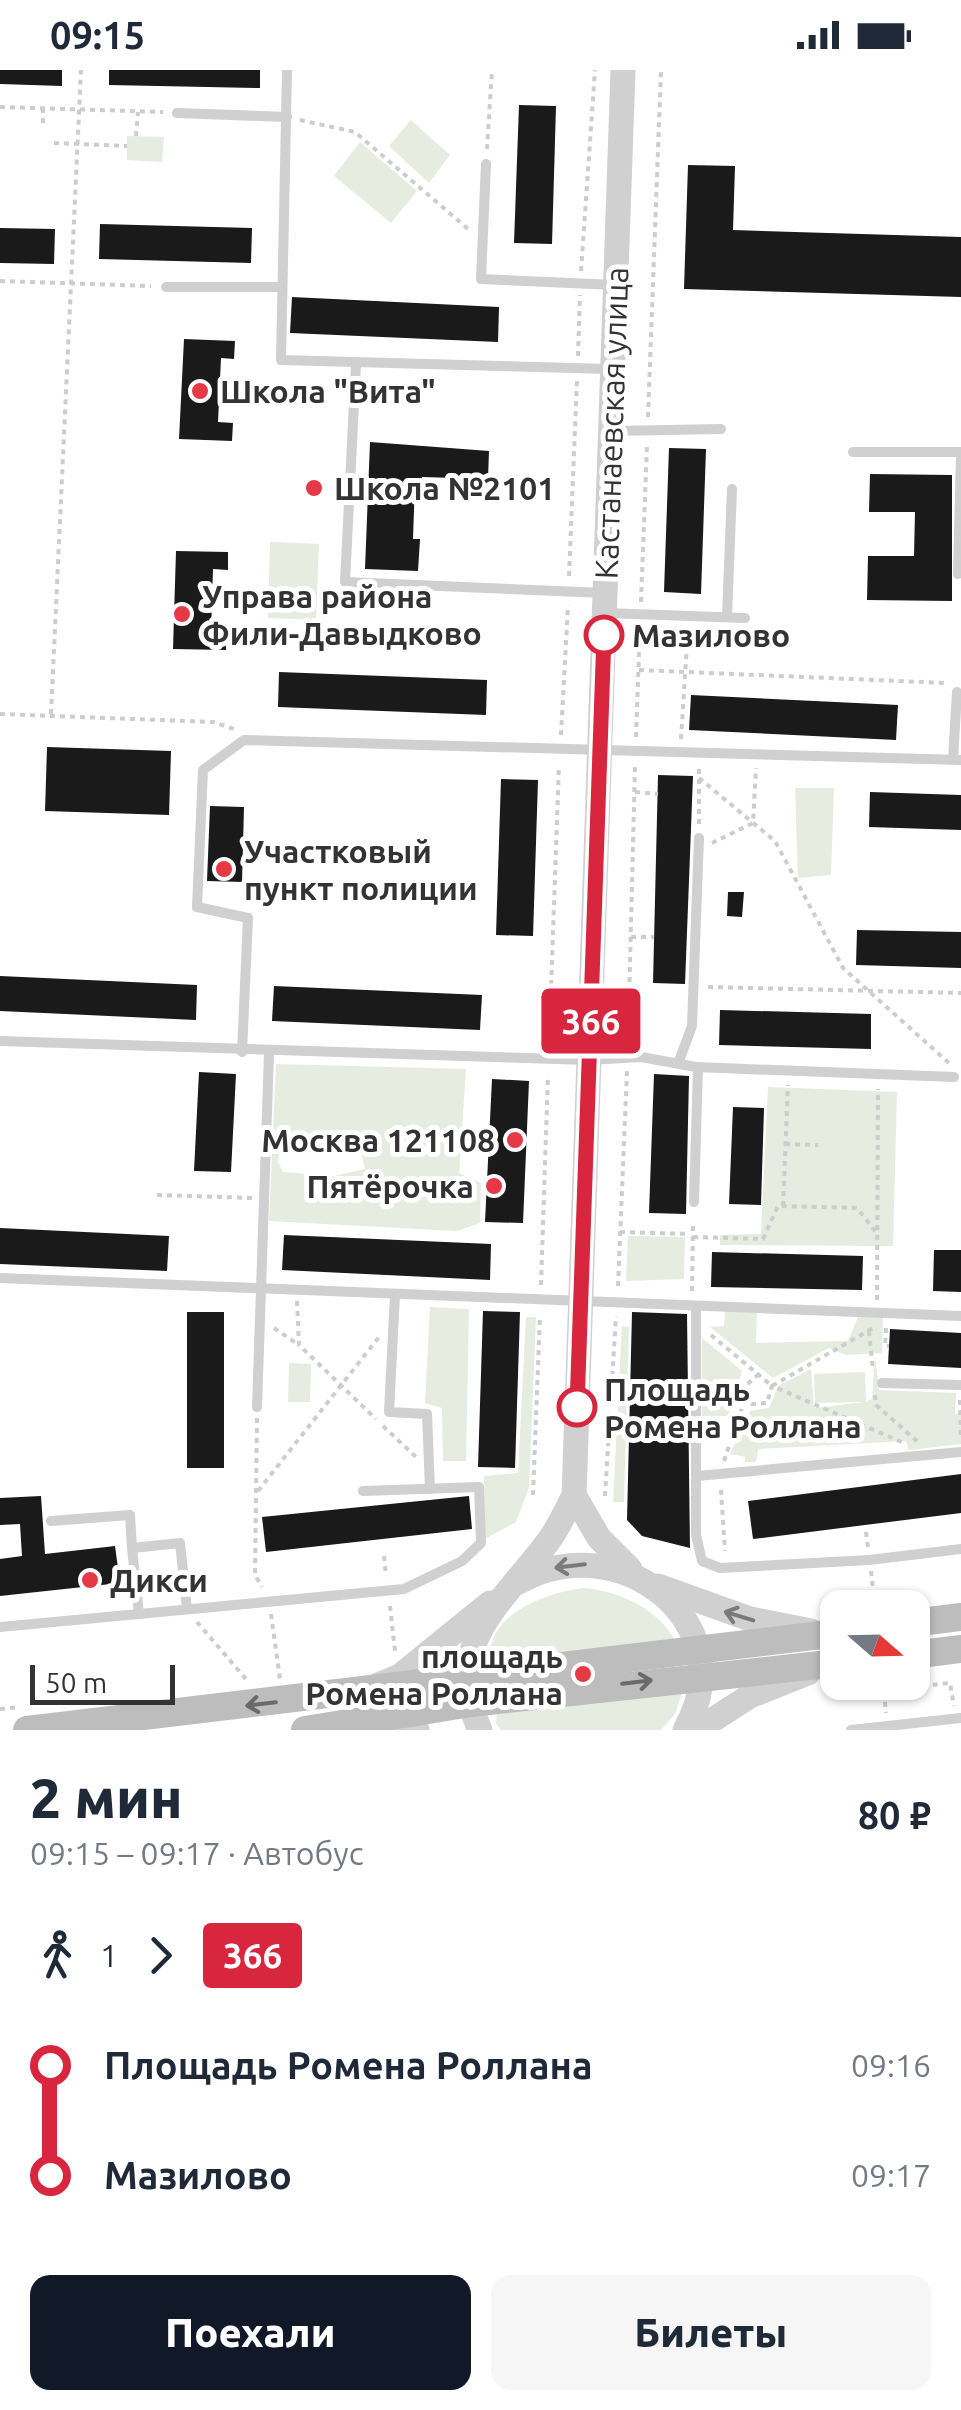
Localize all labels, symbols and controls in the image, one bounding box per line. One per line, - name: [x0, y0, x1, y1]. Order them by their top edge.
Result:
- text: 09:15: [50, 14, 145, 56]
- street label: Кастанаевская улица: [588, 266, 634, 580]
- place label: Школа "Вита": [220, 373, 436, 409]
- marker: Школа "Вита": [189, 380, 211, 402]
- place label: Школа №2101: [334, 470, 555, 506]
- marker: Школа №2101: [303, 477, 325, 499]
- place label: Управа района Фили-Давыдково: [202, 578, 482, 651]
- marker: Управа района Фили-Давыдково: [171, 603, 193, 625]
- marker: Мазилово: [585, 616, 623, 654]
- place label: Мазилово: [632, 617, 790, 653]
- place label: Участковый пункт полиции: [244, 833, 478, 906]
- marker: Участковый пункт полиции: [213, 858, 235, 880]
- line badge: 366: [534, 988, 648, 1054]
- text: 366: [561, 1001, 621, 1041]
- place label: Москва 121108: [261, 1122, 495, 1158]
- marker: Москва 121108: [504, 1129, 526, 1151]
- place label: Пятёрочка: [306, 1168, 474, 1204]
- marker: Пятёрочка: [483, 1175, 505, 1197]
- place label: Площадь Ромена Роллана: [604, 1371, 862, 1444]
- marker: Площадь Ромена Роллана: [558, 1388, 596, 1426]
- one-way arrow: [554, 1557, 587, 1575]
- place label: Дикси: [110, 1562, 208, 1598]
- marker: Дикси: [79, 1569, 101, 1591]
- north arrow: [820, 1590, 930, 1700]
- map controls: [820, 1590, 930, 1700]
- one-way arrow: [724, 1606, 755, 1624]
- place label: площадь Ромена Роллана: [305, 1638, 563, 1711]
- scale bar: [30, 1660, 175, 1704]
- marker: площадь Ромена Роллана: [572, 1663, 594, 1685]
- text: 50 m: [45, 1667, 107, 1698]
- one-way arrow: [620, 1673, 652, 1691]
- one-way arrow: [245, 1695, 277, 1714]
- text: 2 мин: [30, 1767, 183, 1828]
- text: 80 ₽: [858, 1794, 931, 1836]
- text: 09:15 – 09:17 · Автобус: [30, 1835, 364, 1871]
- icon: walk: [30, 1928, 85, 1983]
- icon: forward: [133, 1928, 188, 1983]
- text: 366: [223, 1935, 282, 1975]
- text: 1: [100, 1937, 118, 1973]
- text: Площадь Ромена Роллана: [104, 2044, 593, 2086]
- text: 09:16: [851, 2047, 931, 2083]
- text: Мазилово: [104, 2154, 292, 2196]
- text: 09:17: [851, 2157, 931, 2193]
- button: Поехали: [30, 2275, 471, 2390]
- button: Билеты: [491, 2275, 931, 2390]

